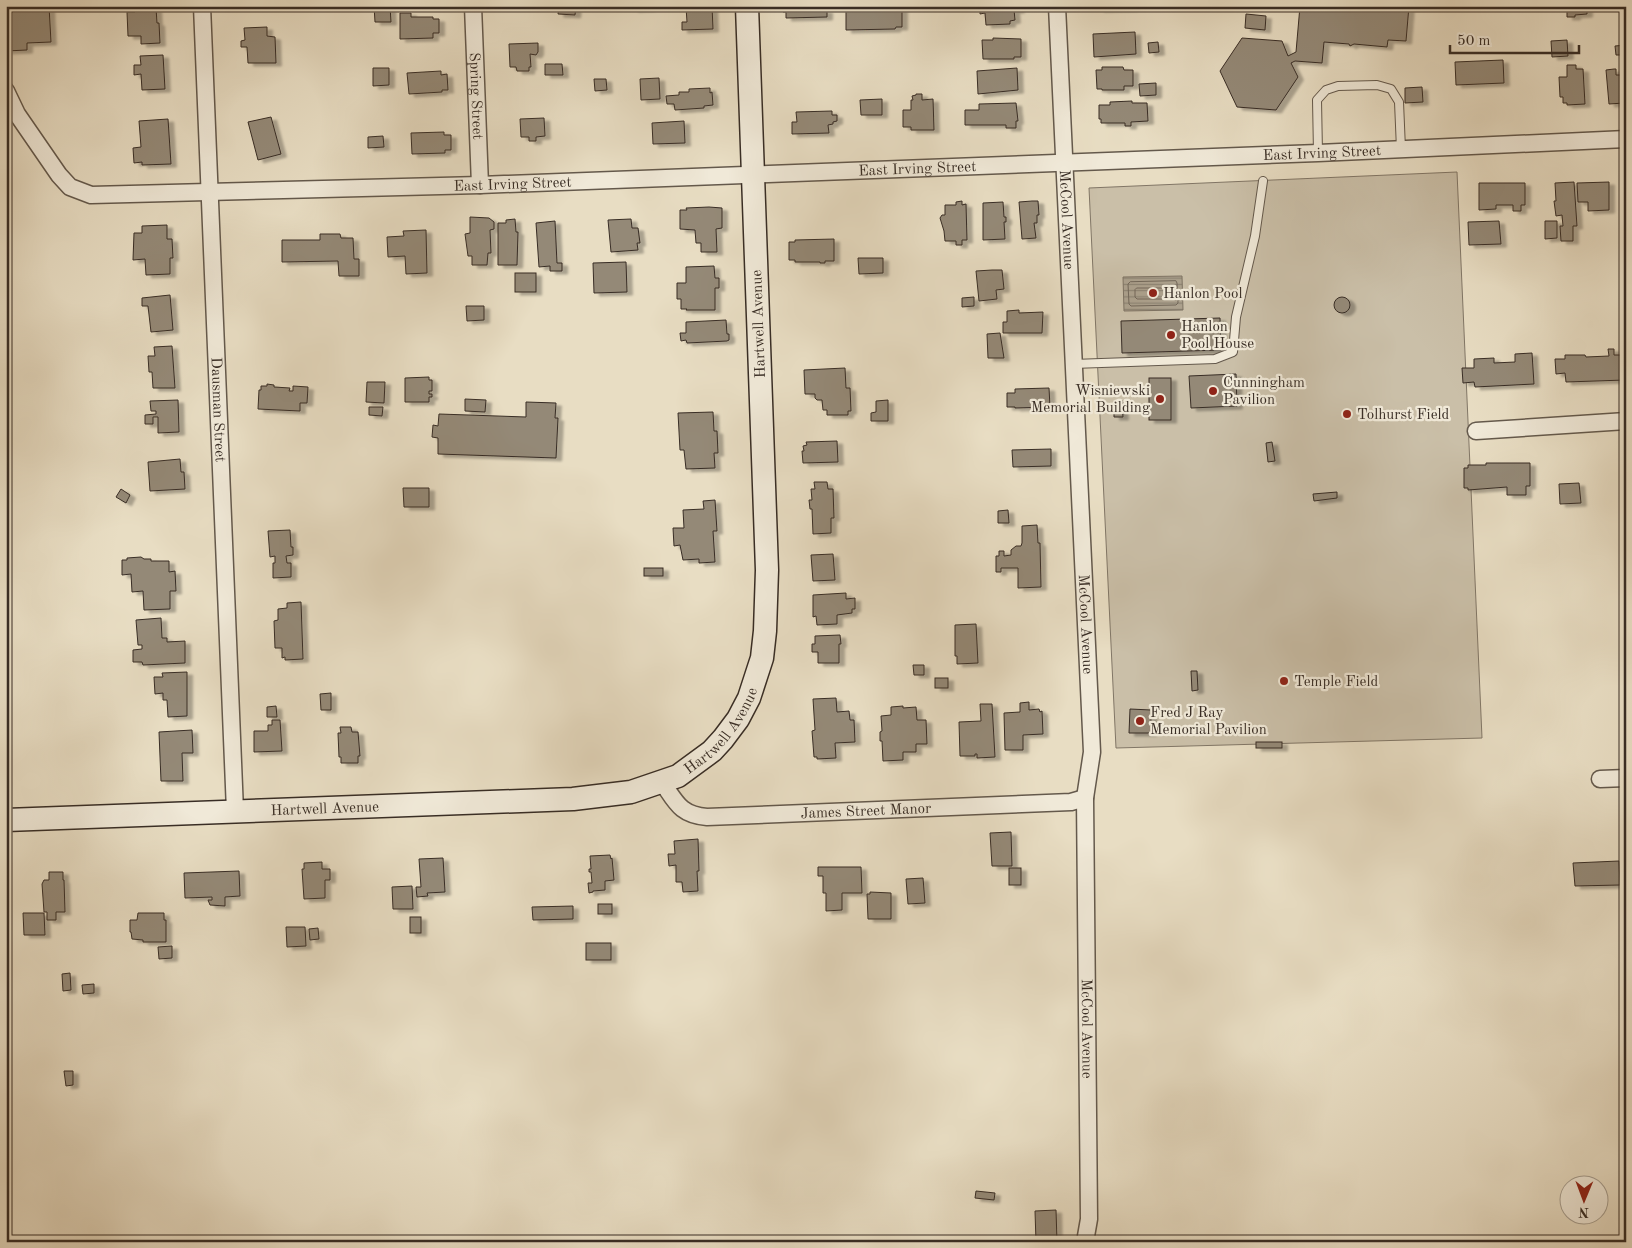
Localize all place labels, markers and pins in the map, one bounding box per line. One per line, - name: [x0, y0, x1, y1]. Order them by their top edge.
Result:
- marker: Hanlon Pool: [1147, 287, 1159, 299]
- place label: Hanlon Pool: [1163, 287, 1242, 302]
- place label: Hanlon Pool House: [1181, 320, 1254, 352]
- marker: Hanlon Pool House: [1165, 329, 1177, 341]
- place label: Cunningham Pavilion: [1223, 376, 1305, 408]
- place label: Wisniewski Memorial Building: [1031, 384, 1150, 416]
- marker: Cunningham Pavilion: [1207, 385, 1219, 397]
- marker: Wisniewski Memorial Building: [1154, 393, 1166, 405]
- marker: Tolhurst Field: [1341, 408, 1353, 420]
- place label: Tolhurst Field: [1357, 408, 1450, 423]
- marker: Temple Field: [1278, 675, 1290, 687]
- place label: Temple Field: [1294, 675, 1379, 690]
- place label: Fred J Ray Memorial Pavilion: [1150, 706, 1267, 738]
- marker: Fred J Ray Memorial Pavilion: [1134, 715, 1146, 727]

